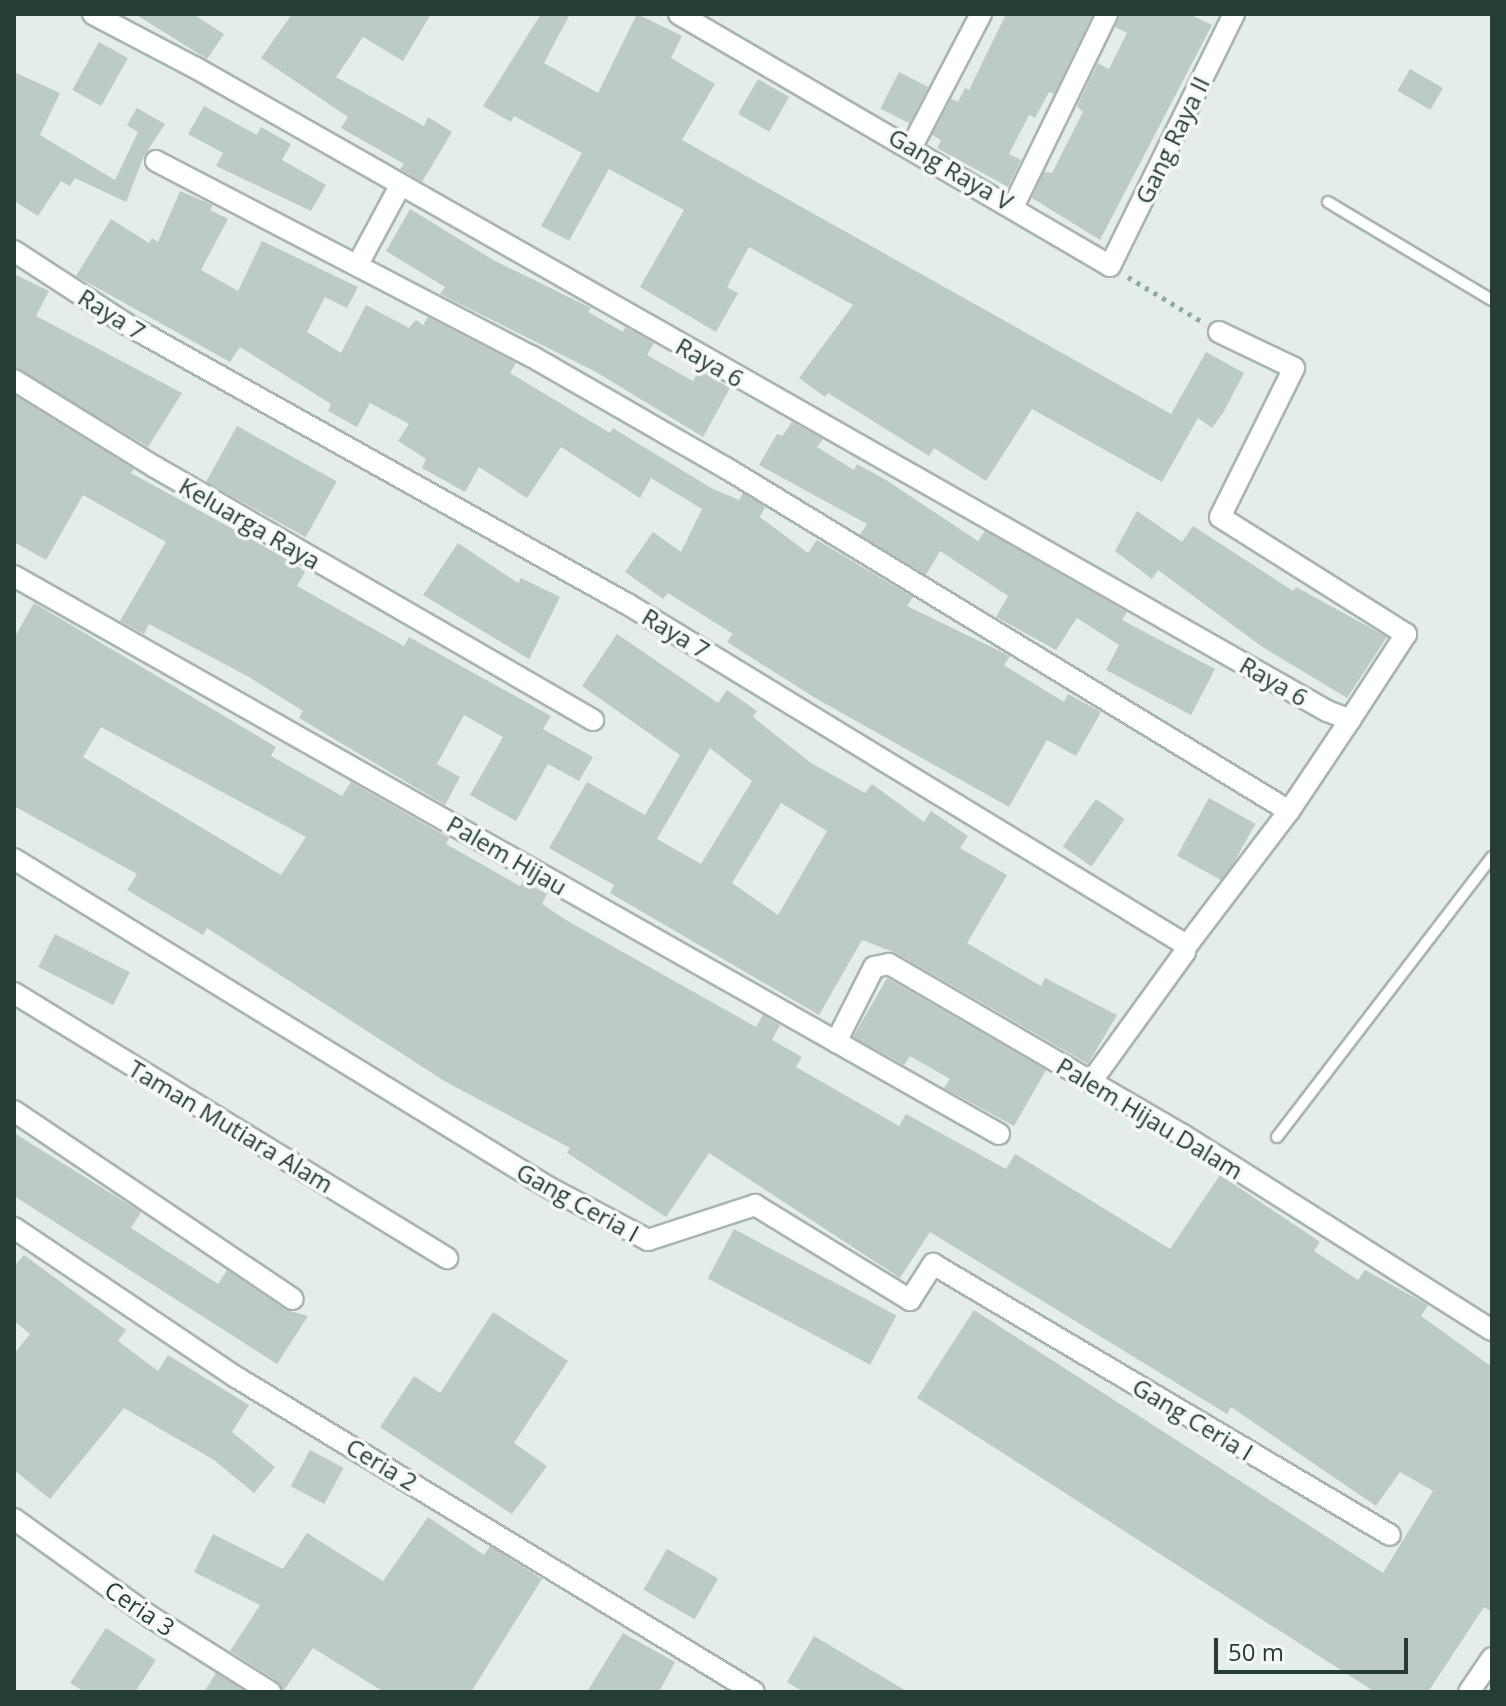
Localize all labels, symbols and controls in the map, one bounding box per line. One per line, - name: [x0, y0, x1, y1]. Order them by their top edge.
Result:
- street label: Gang Raya II: [1129, 72, 1215, 208]
- street label: Gang Raya V: [884, 122, 1018, 216]
- street label: Raya 7: [73, 282, 151, 346]
- street label: Raya 6: [671, 331, 749, 393]
- street label: Keluarga Raya: [174, 471, 326, 575]
- street label: Raya 7: [637, 602, 715, 664]
- street label: Raya 6: [1235, 650, 1313, 712]
- street label: Palem Hijau: [442, 809, 572, 901]
- street label: Palem Hijau Dalam: [1052, 1051, 1248, 1185]
- street label: Taman Mutiara Alam: [124, 1054, 338, 1198]
- street label: Gang Ceria I: [512, 1157, 644, 1247]
- street label: Gang Ceria I: [1128, 1372, 1258, 1466]
- street label: Ceria 2: [341, 1432, 423, 1496]
- street label: Ceria 3: [100, 1574, 180, 1642]
- scale bar: [1218, 1622, 1412, 1672]
- text: 50 m: [1228, 1635, 1284, 1668]

